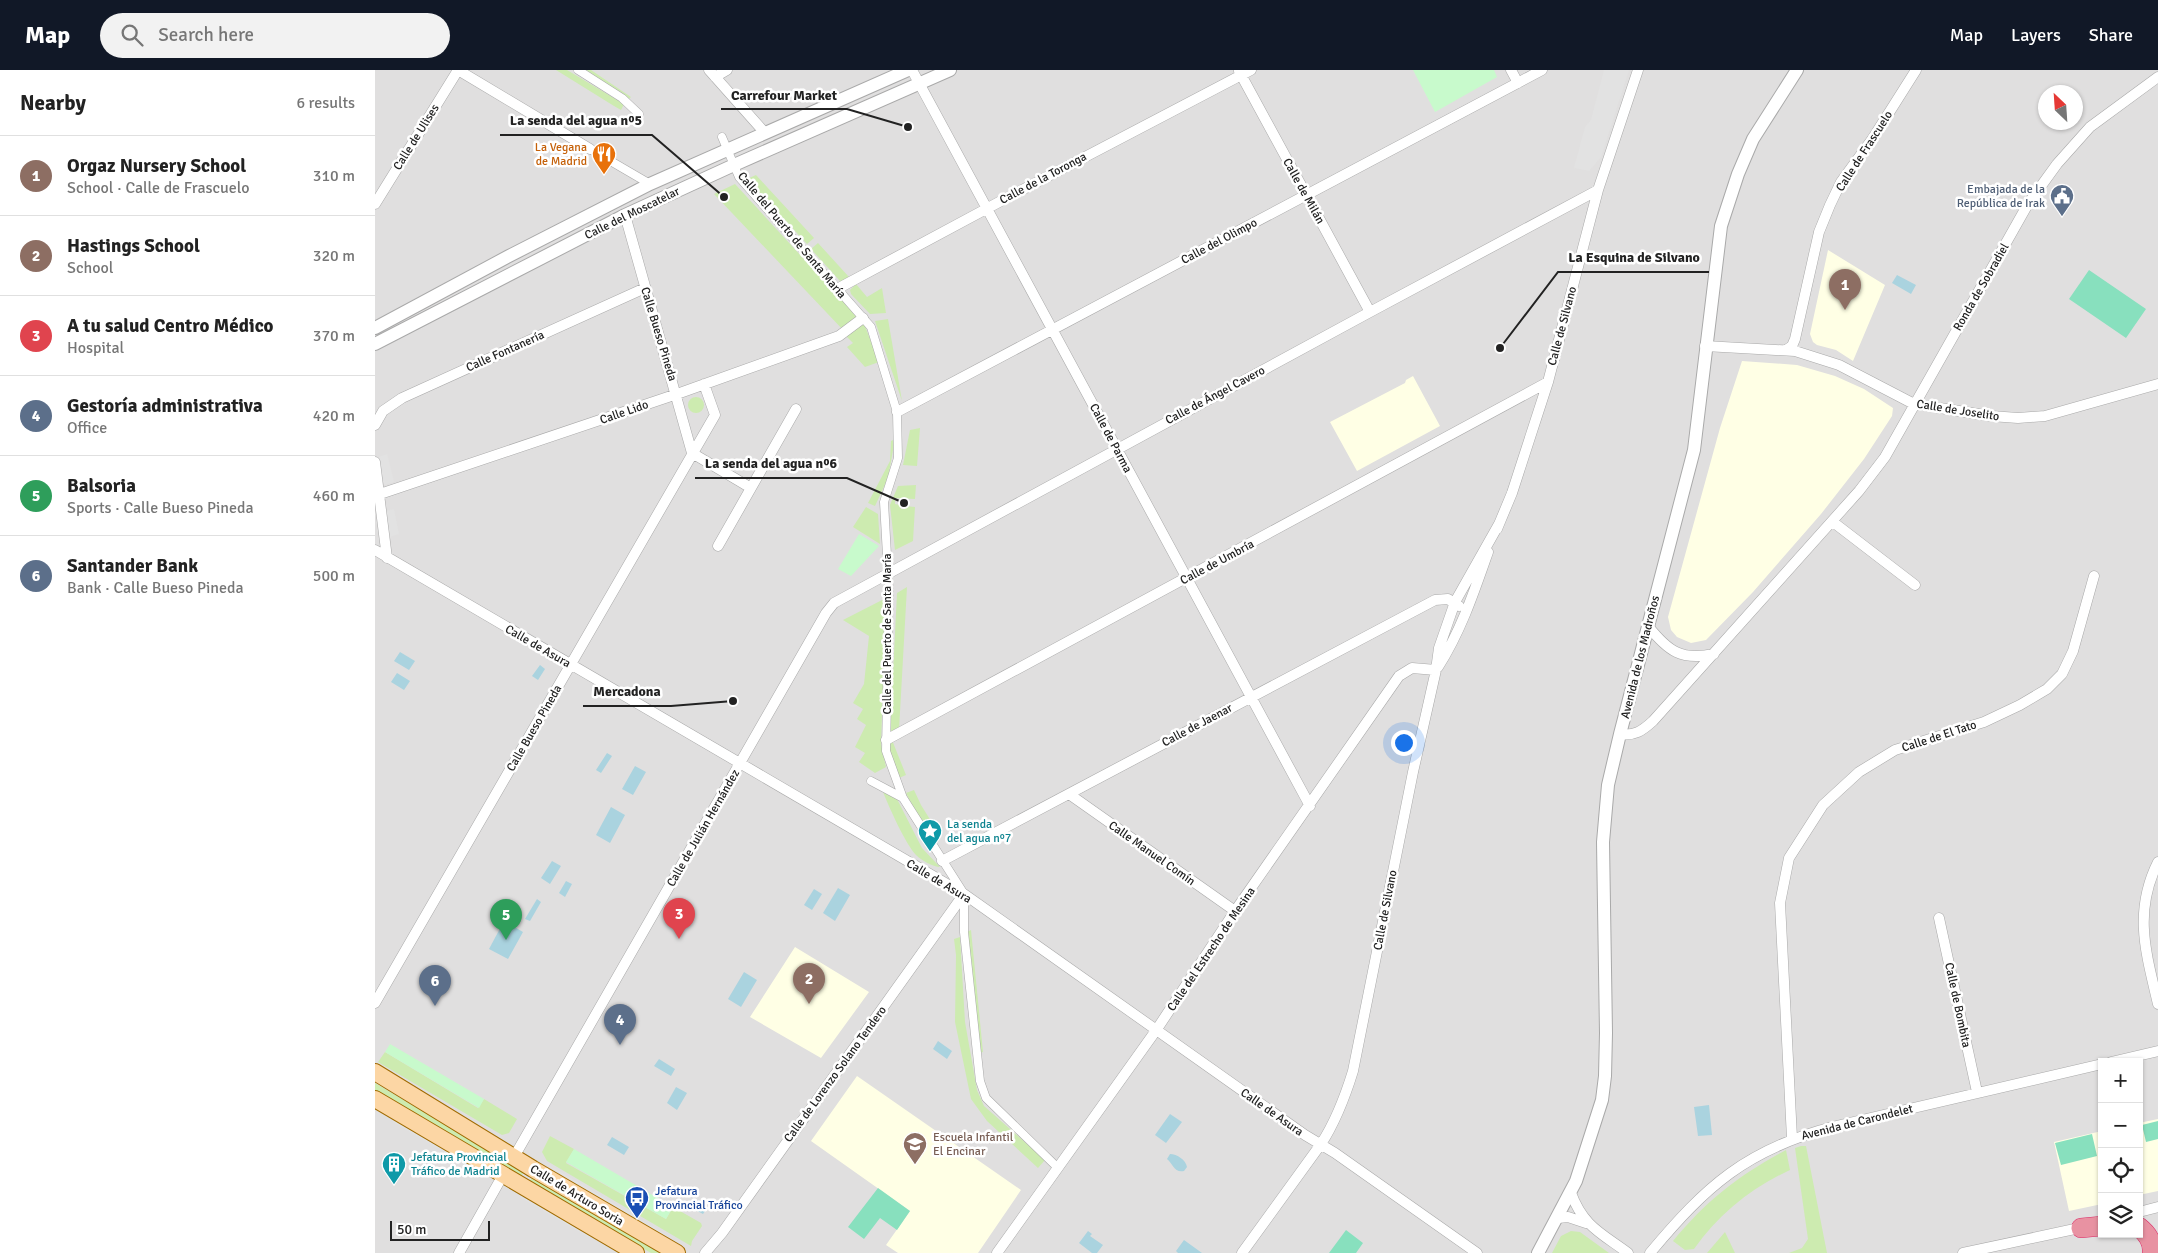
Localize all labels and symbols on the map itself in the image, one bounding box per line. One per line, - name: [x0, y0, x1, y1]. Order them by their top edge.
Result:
- callout: Carrefour Market: [721, 80, 847, 109]
- north arrow: [2038, 85, 2083, 130]
- text: Carrefour Market: [731, 87, 838, 104]
- street label: Calle de Ulises: [390, 102, 443, 173]
- callout: La senda del agua nº5: [500, 106, 652, 135]
- street label: Calle de Frascuelo: [1833, 108, 1896, 194]
- text: La senda del agua nº5: [510, 112, 642, 129]
- place label: La Vegana de Madrid: [535, 140, 587, 169]
- restaurant icon: La Vegana de Madrid: [591, 141, 617, 175]
- street label: Calle de la Toronga: [997, 149, 1089, 208]
- street label: Calle de Milán: [1279, 156, 1328, 227]
- street label: Calle del Puerto de Santa María: [734, 169, 849, 302]
- place label: Embajada de la República de Irak: [1957, 182, 2045, 211]
- public building icon: Embajada de la República de Irak: [2049, 183, 2075, 217]
- street label: Calle del Moscatelar: [582, 184, 683, 243]
- street label: Calle del Olimpo: [1179, 215, 1260, 268]
- street label: Ronda de Sobradiel: [1950, 240, 2013, 334]
- callout: La Esquina de Silvano: [1558, 243, 1709, 272]
- text: La Esquina de Silvano: [1568, 249, 1700, 266]
- pin: 1: [1829, 269, 1861, 310]
- street label: Calle Bueso Pineda: [637, 285, 680, 383]
- street label: Calle de Silvano: [1545, 285, 1580, 367]
- street label: Calle Fontanería: [464, 327, 547, 375]
- street label: Calle de Ángel Cavero: [1163, 363, 1268, 428]
- street label: Calle Lido: [598, 397, 651, 428]
- street label: Calle de Joselito: [1915, 397, 2000, 424]
- street label: Calle de Parma: [1086, 401, 1135, 475]
- callout: La senda del agua nº6: [695, 449, 847, 478]
- text: La senda del agua nº6: [705, 455, 838, 472]
- street label: Calle de Umbría: [1178, 537, 1257, 588]
- street label: Calle del Puerto de Santa María: [880, 553, 895, 715]
- street label: Avenida de los Madroños: [1618, 594, 1663, 720]
- street label: Calle de Asura: [502, 622, 573, 671]
- callout: Mercadona: [583, 677, 671, 706]
- street label: Calle Bueso Pineda: [504, 682, 565, 774]
- text: Mercadona: [593, 683, 661, 700]
- street label: Calle de Jaenar: [1159, 700, 1236, 750]
- street label: Calle de El Tato: [1900, 717, 1979, 756]
- your location: [1391, 730, 1417, 756]
- street label: Calle de Julián Hernández: [664, 767, 743, 890]
- place label: La senda del agua nº7: [947, 817, 1011, 846]
- place icon: La senda del agua nº7: [917, 818, 943, 852]
- street label: Calle Manuel Comín: [1105, 818, 1198, 889]
- street label: Calle de Asura: [903, 856, 974, 907]
- street label: Calle de Silvano: [1370, 869, 1401, 951]
- street label: Calle del Estrecho de Mesina: [1164, 884, 1259, 1014]
- pin: 3: [663, 898, 695, 939]
- pin: 5: [490, 899, 522, 940]
- street label: Calle de Bombita: [1941, 961, 1974, 1049]
- pin: 2: [793, 963, 825, 1004]
- pin: 6: [419, 965, 451, 1006]
- street label: Calle de Lorenzo Solano Tendero: [781, 1003, 890, 1145]
- pin: 4: [604, 1004, 636, 1045]
- street label: Calle de Asura: [1237, 1085, 1306, 1140]
- street label: Avenida de Carondelet: [1800, 1101, 1915, 1144]
- place label: Escuela Infantil El Encinar: [933, 1130, 1014, 1159]
- school or university icon: Escuela Infantil El Encinar: [902, 1131, 928, 1165]
- place label: Jefatura Provincial Tráfico de Madrid: [411, 1150, 507, 1179]
- building icon: Jefatura Provincial Tráfico de Madrid: [381, 1151, 407, 1185]
- street label: Calle de Arturo Soria: [527, 1162, 626, 1229]
- place label: Jefatura Provincial Tráfico: [655, 1184, 743, 1213]
- bus stop icon: Jefatura Provincial Tráfico: [624, 1185, 650, 1219]
- scale bar: [390, 1218, 490, 1241]

